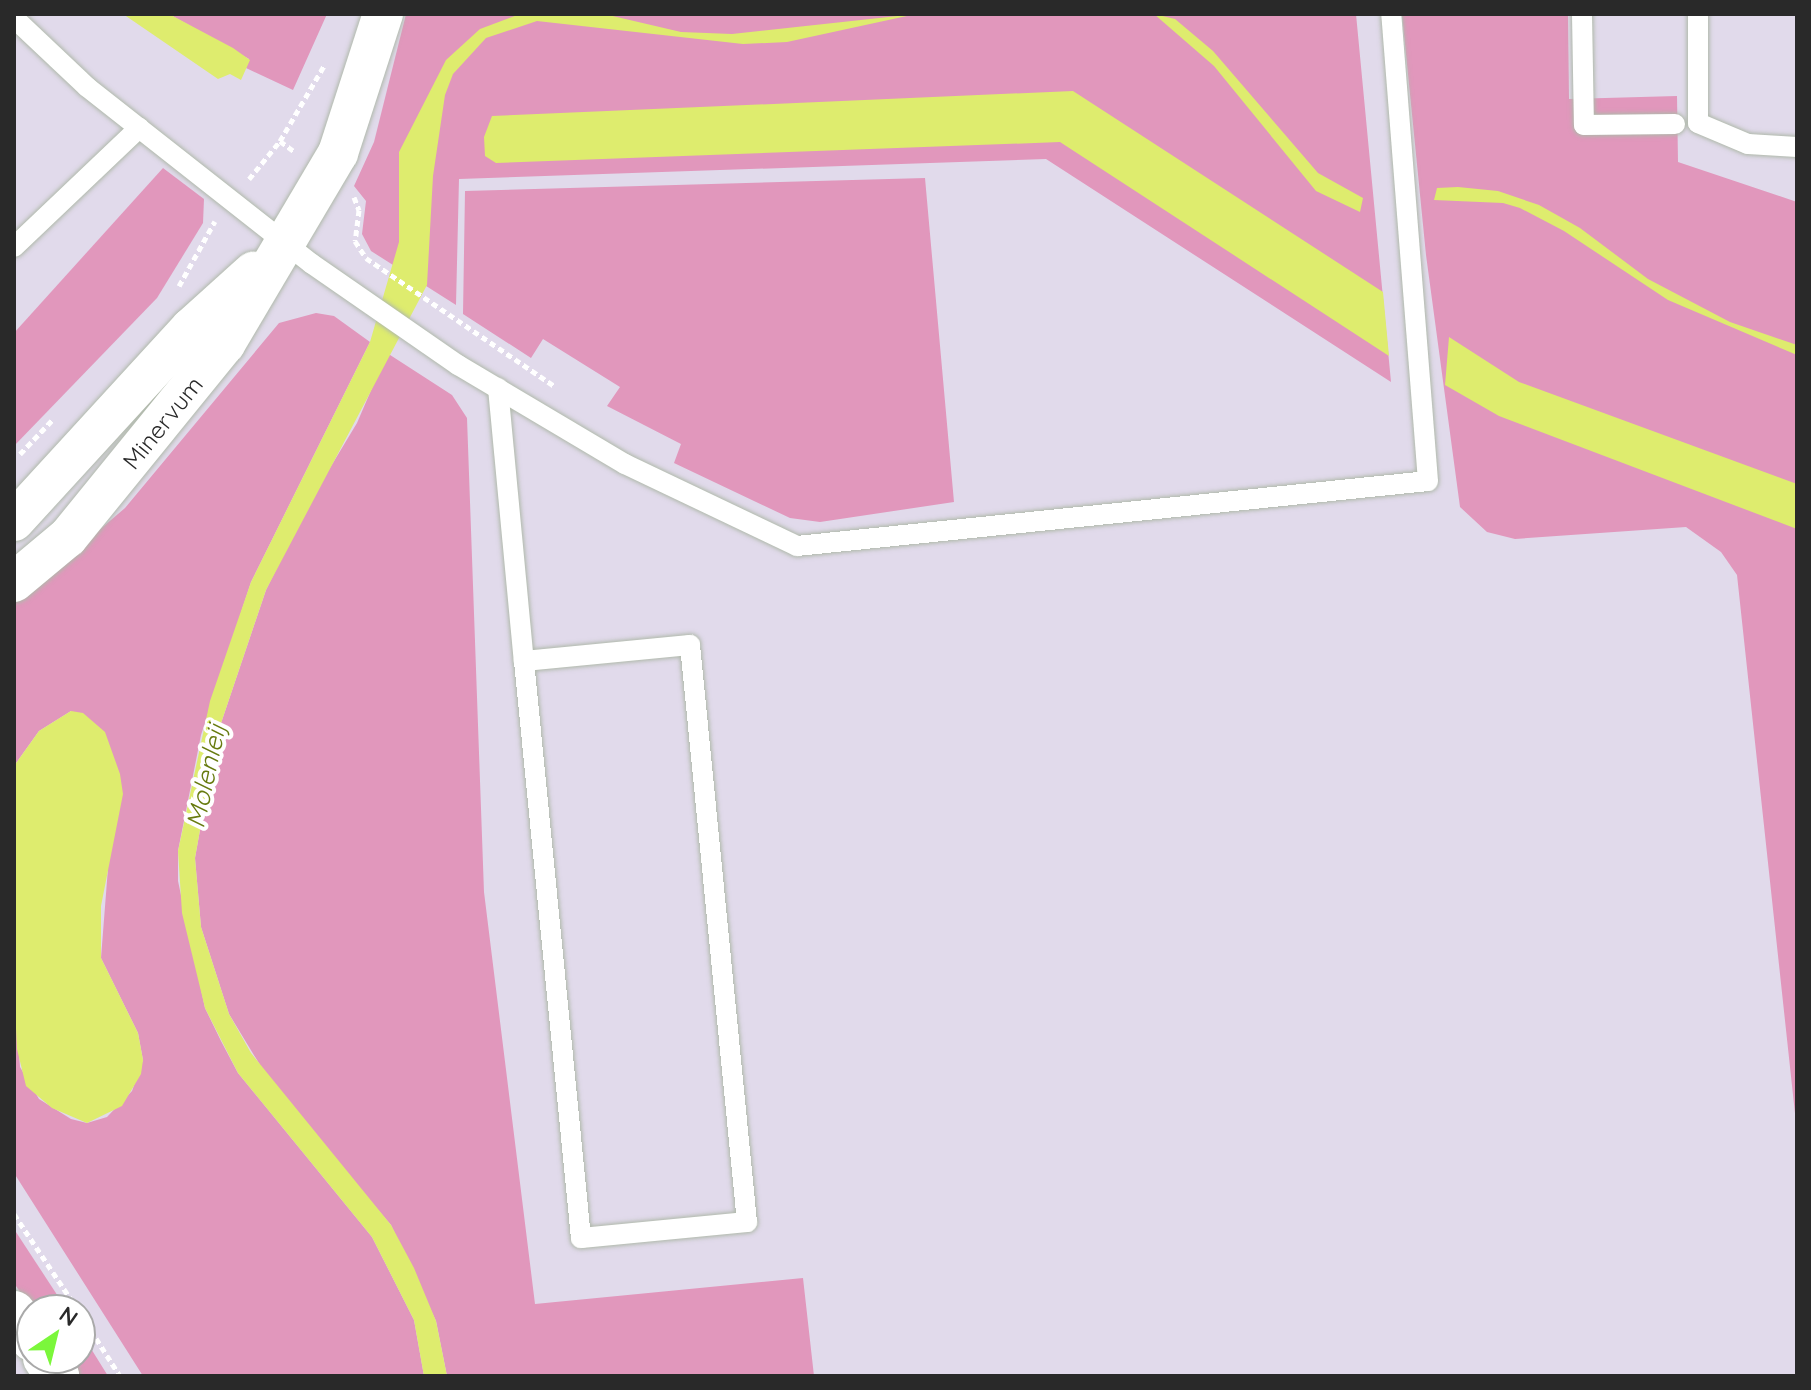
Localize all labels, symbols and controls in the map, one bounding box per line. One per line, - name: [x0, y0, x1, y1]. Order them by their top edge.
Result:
- street label: Minervum: [117, 371, 209, 475]
- water label: Molenleij: [180, 721, 232, 831]
- north arrow: [16, 1294, 96, 1374]
- text: N: [54, 1300, 83, 1332]

